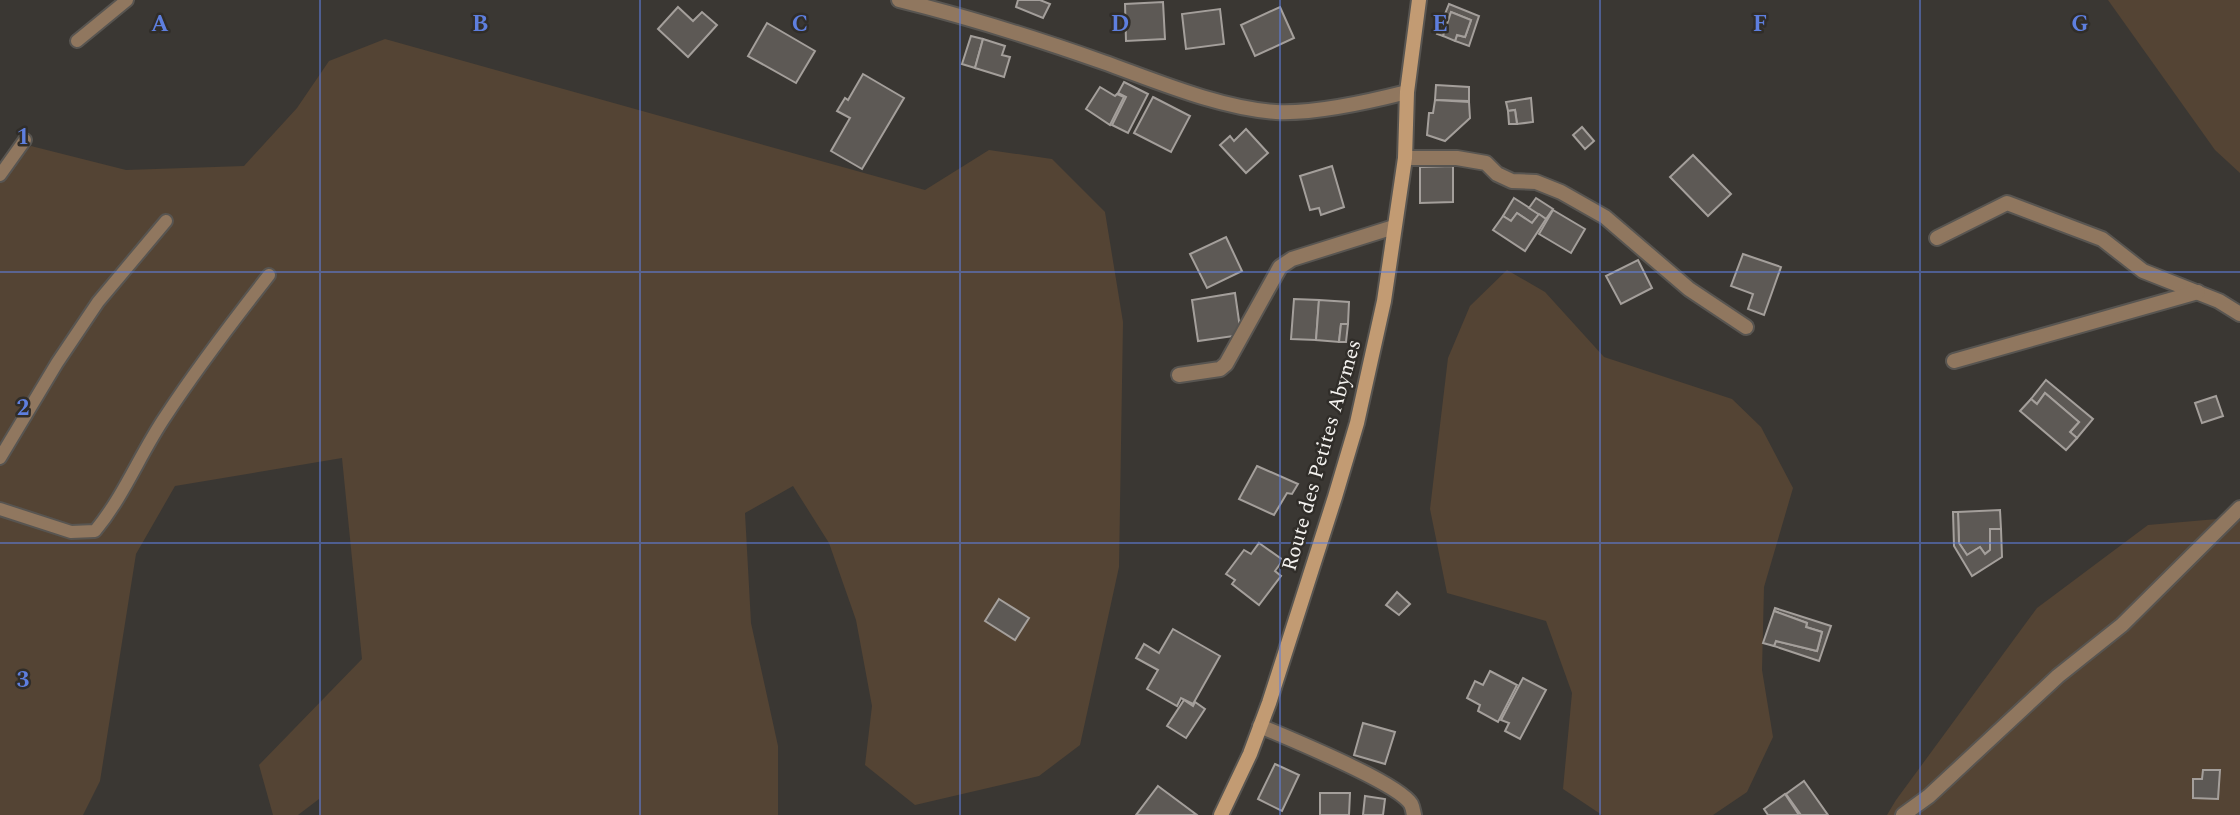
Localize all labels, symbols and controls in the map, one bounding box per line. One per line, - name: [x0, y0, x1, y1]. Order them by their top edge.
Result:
- text: A: [151, 7, 169, 42]
- text: B: [472, 7, 488, 42]
- text: C: [792, 7, 808, 42]
- text: D: [1111, 7, 1129, 42]
- text: E: [1432, 7, 1448, 42]
- text: F: [1753, 7, 1767, 42]
- text: G: [2071, 7, 2089, 42]
- text: 1: [17, 120, 29, 155]
- street label: Route des Petites Abymes: [1274, 336, 1370, 575]
- text: 2: [17, 391, 30, 426]
- text: 3: [17, 663, 30, 698]

